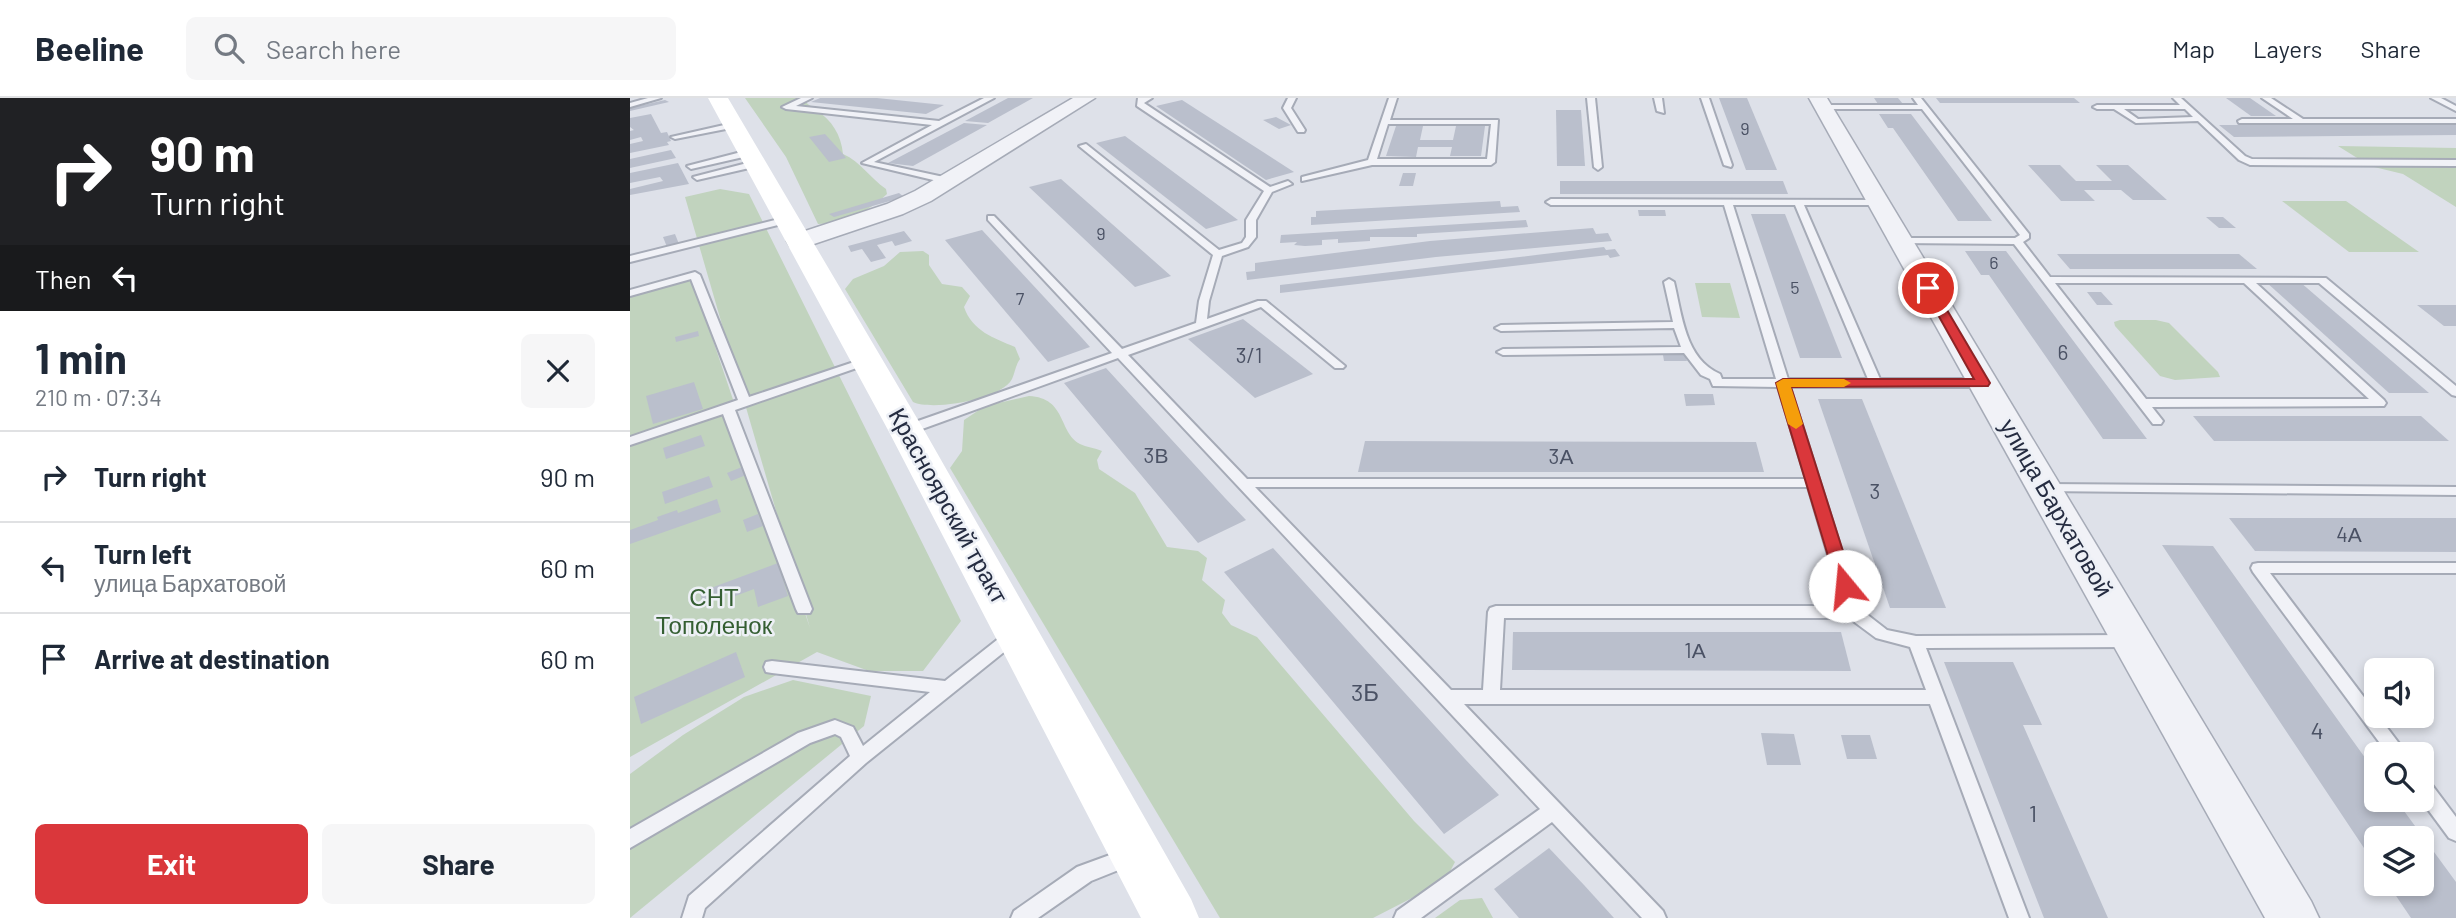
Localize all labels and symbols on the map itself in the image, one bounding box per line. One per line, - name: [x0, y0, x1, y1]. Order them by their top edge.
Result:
- house number: 9: [1740, 117, 1750, 139]
- house number: 9: [1096, 222, 1106, 244]
- house number: 6: [1989, 251, 1999, 273]
- pin: [1898, 258, 1958, 318]
- house number: 5: [1790, 276, 1800, 298]
- house number: 7: [1016, 287, 1025, 309]
- house number: 6: [2058, 339, 2068, 364]
- house number: 3/1: [1236, 342, 1262, 367]
- street label: Красноярский тракт: [883, 402, 1015, 608]
- street label: улица Бархатовой: [1995, 413, 2120, 601]
- house number: 3В: [1144, 442, 1168, 467]
- house number: 3А: [1549, 443, 1573, 468]
- house number: 3: [1870, 478, 1880, 503]
- house number: 4А: [2336, 521, 2362, 546]
- position arrow: [1808, 549, 1882, 623]
- park label: СНТ Тополенок: [656, 582, 773, 639]
- house number: 1А: [1684, 637, 1706, 662]
- house number: 3Б: [1351, 677, 1379, 706]
- house number: 4: [2310, 715, 2324, 744]
- house number: 1: [2029, 798, 2037, 827]

